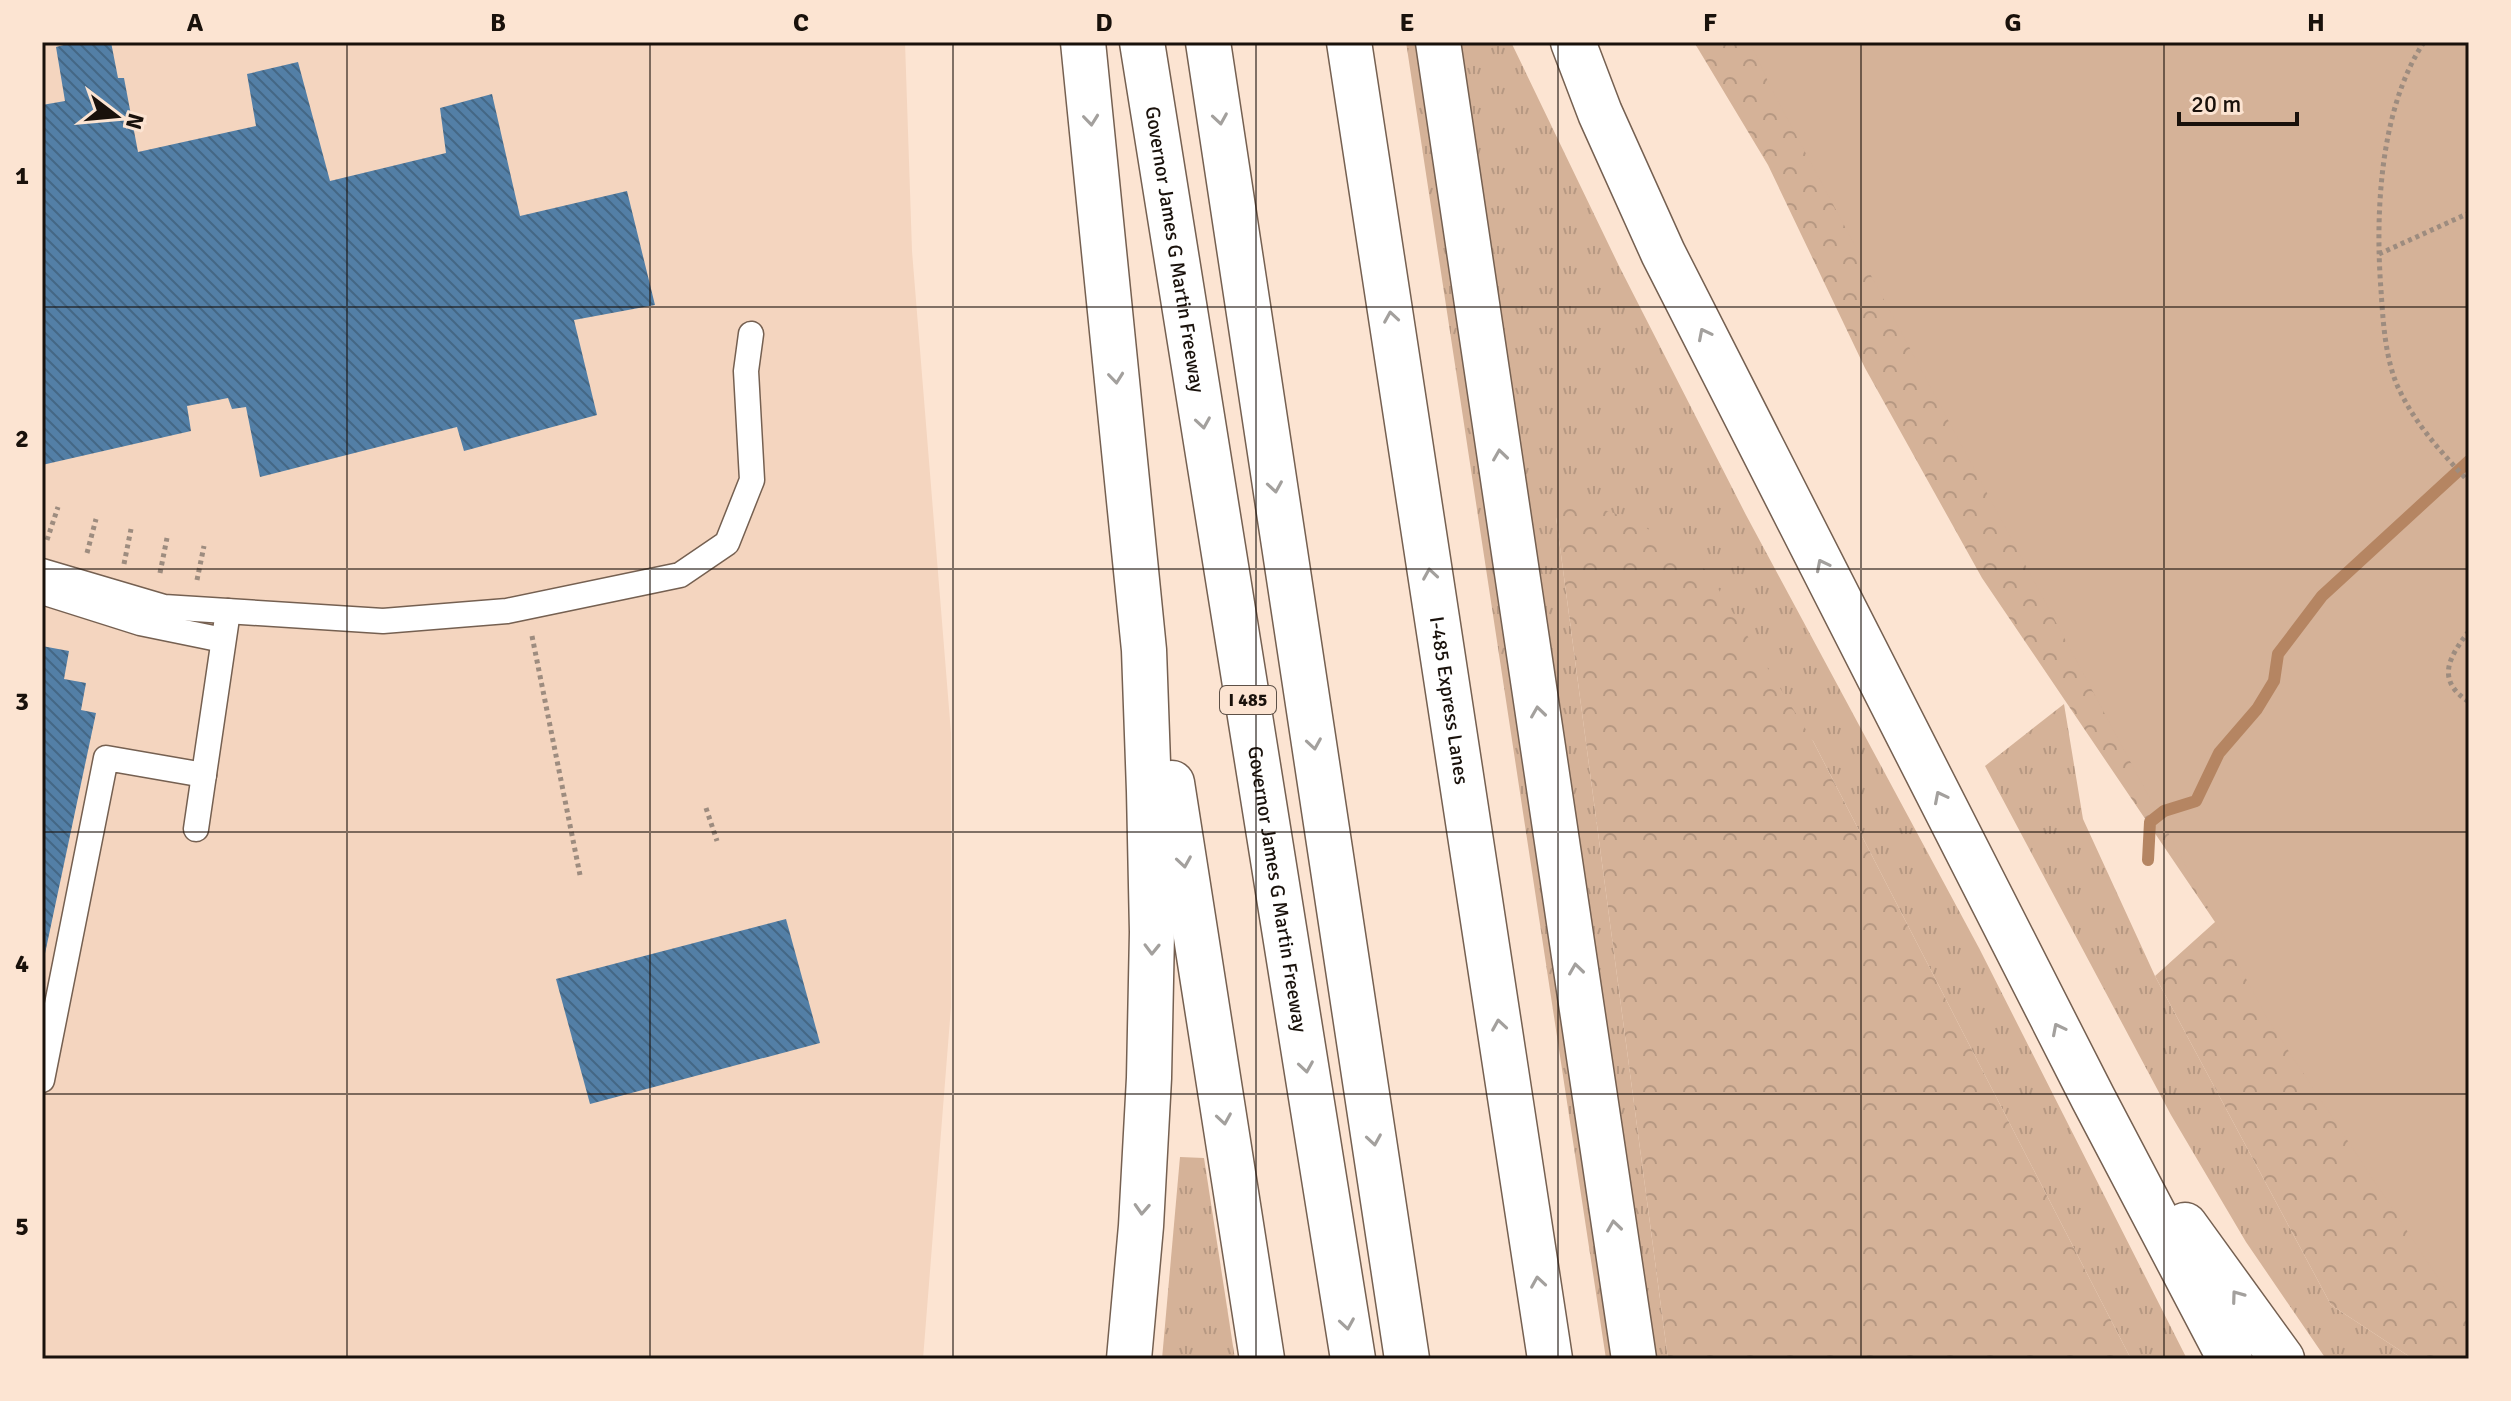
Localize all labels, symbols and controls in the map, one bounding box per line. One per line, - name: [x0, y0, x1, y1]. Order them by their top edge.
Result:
- text: A: [187, 7, 204, 39]
- text: B: [490, 7, 506, 39]
- text: C: [793, 7, 809, 39]
- text: D: [1095, 7, 1113, 39]
- text: E: [1400, 7, 1414, 39]
- text: F: [1703, 7, 1717, 39]
- text: G: [2004, 7, 2022, 39]
- text: H: [2307, 7, 2325, 39]
- north arrow: [76, 76, 156, 156]
- scale bar: [2179, 76, 2297, 126]
- text: 20 m: [2191, 89, 2241, 119]
- street label: Governor James G Martin Freeway: [1139, 104, 1210, 395]
- text: N: [120, 110, 150, 132]
- one-way arrow: [1211, 112, 1228, 126]
- one-way arrow: [1082, 114, 1099, 127]
- text: 1: [15, 160, 29, 192]
- one-way arrow: [1383, 310, 1400, 324]
- one-way arrow: [1698, 327, 1713, 342]
- one-way arrow: [1107, 372, 1124, 385]
- one-way arrow: [1194, 416, 1211, 430]
- text: 2: [15, 423, 29, 455]
- one-way arrow: [1492, 448, 1509, 462]
- one-way arrow: [1266, 480, 1283, 494]
- one-way arrow: [1816, 559, 1832, 574]
- one-way arrow: [1422, 567, 1439, 581]
- street label: I-485 Express Lanes: [1424, 615, 1474, 787]
- text: 3: [15, 686, 29, 718]
- road number: I 485: [1220, 686, 1276, 714]
- one-way arrow: [1530, 705, 1547, 719]
- one-way arrow: [1305, 737, 1322, 751]
- street label: Governor James G Martin Freeway: [1242, 744, 1313, 1035]
- one-way arrow: [1934, 791, 1950, 805]
- one-way arrow: [1175, 855, 1192, 869]
- one-way arrow: [1143, 943, 1160, 956]
- text: 4: [15, 948, 29, 980]
- one-way arrow: [1568, 962, 1585, 976]
- one-way arrow: [1491, 1018, 1508, 1032]
- one-way arrow: [2052, 1022, 2068, 1037]
- one-way arrow: [1297, 1060, 1314, 1074]
- one-way arrow: [1215, 1112, 1232, 1126]
- one-way arrow: [1365, 1133, 1382, 1146]
- one-way arrow: [1134, 1203, 1151, 1216]
- text: 5: [15, 1211, 29, 1243]
- one-way arrow: [1607, 1220, 1624, 1233]
- one-way arrow: [1530, 1275, 1547, 1289]
- one-way arrow: [2232, 1290, 2246, 1305]
- one-way arrow: [1338, 1317, 1355, 1331]

